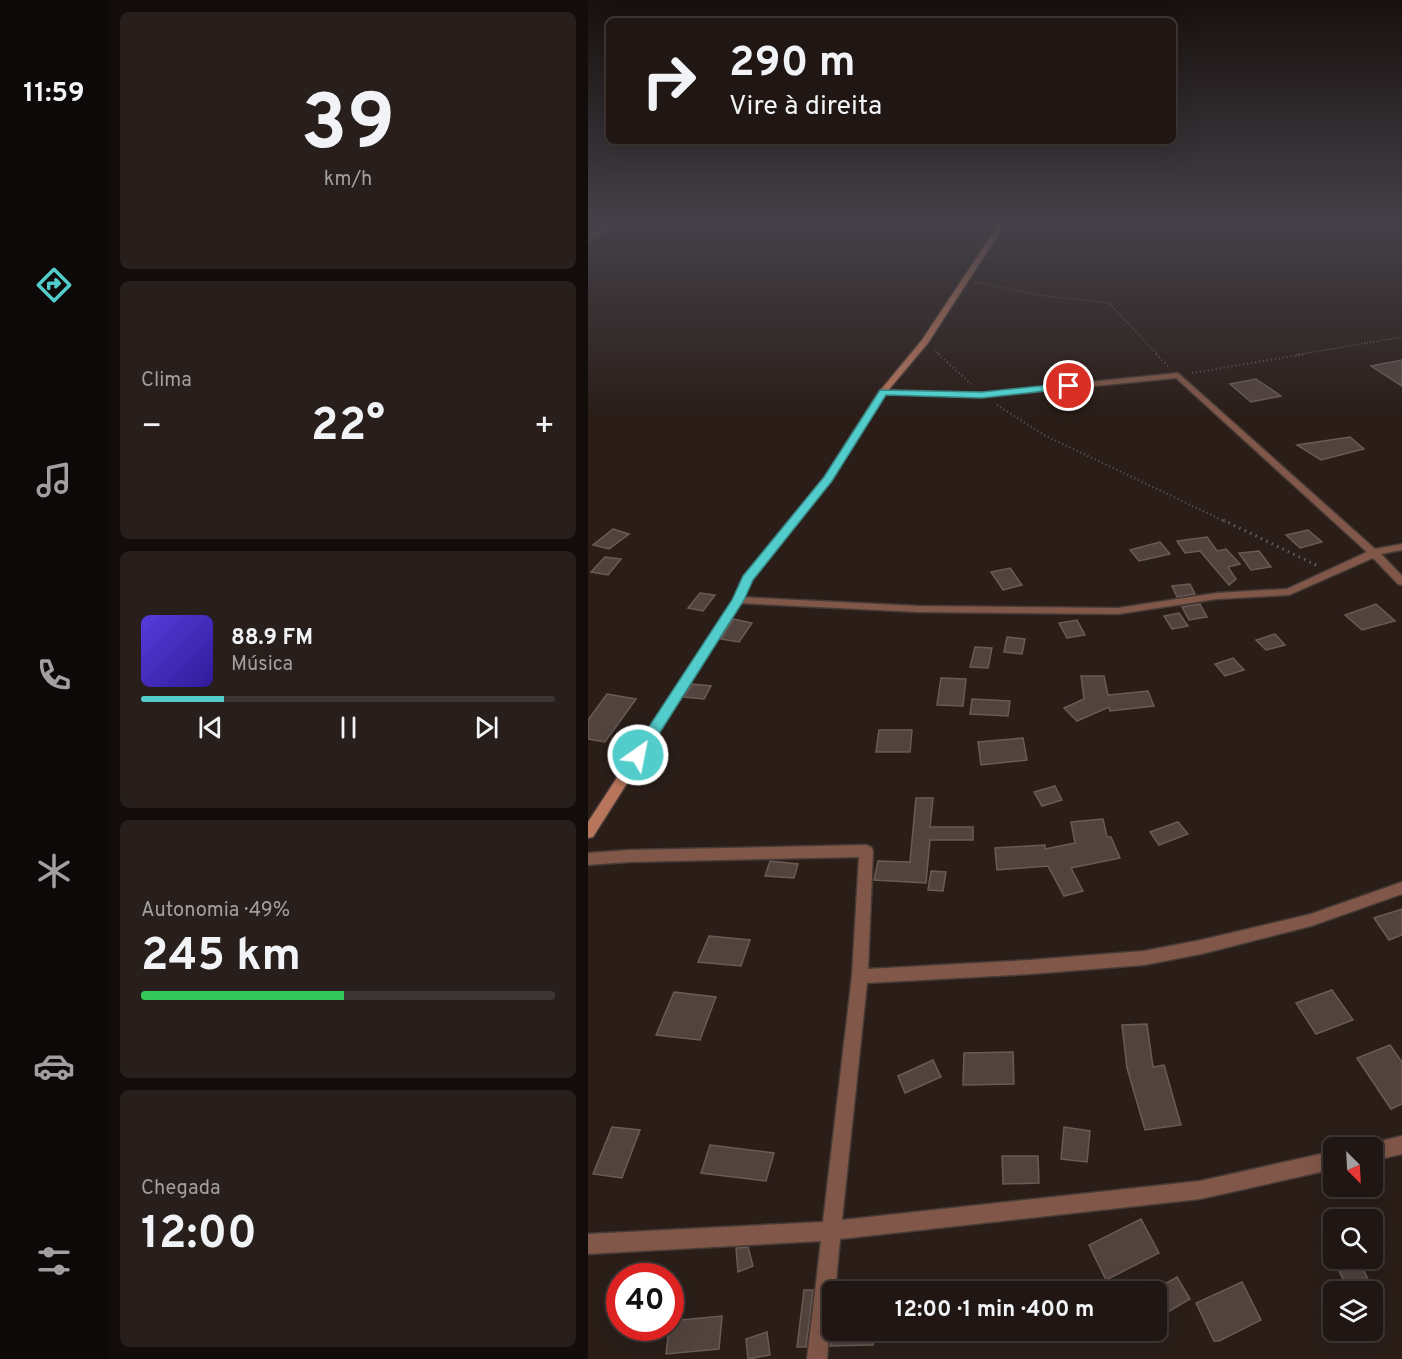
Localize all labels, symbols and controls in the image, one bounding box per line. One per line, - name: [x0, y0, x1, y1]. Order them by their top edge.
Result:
- text: 290 m: [729, 38, 856, 91]
- icon: right: [630, 42, 708, 120]
- text: 11:59: [23, 77, 85, 111]
- text: 39: [301, 78, 395, 177]
- text: Vire à direita: [729, 90, 882, 124]
- text: km/h: [324, 167, 372, 193]
- icon: directions: [33, 264, 75, 306]
- pin: [1043, 360, 1094, 411]
- text: Clima: [141, 368, 192, 394]
- icon: arrive: [1052, 369, 1085, 402]
- text: 22°: [311, 399, 385, 456]
- text: −: [141, 407, 162, 449]
- text: +: [534, 407, 555, 449]
- icon: music: [33, 459, 75, 501]
- text: 88.9 FM: [231, 625, 313, 652]
- text: Música: [231, 652, 293, 678]
- icon: phone: [33, 654, 75, 696]
- icon: previous: [194, 711, 227, 744]
- icon: pause: [332, 711, 365, 744]
- icon: next: [470, 711, 503, 744]
- position arrow: [606, 723, 670, 787]
- icon: climate: [33, 850, 75, 892]
- text: Autonomia · 49%: [141, 898, 290, 924]
- text: 245 km: [141, 929, 301, 986]
- icon: car: [33, 1045, 75, 1087]
- north arrow: [1323, 1137, 1383, 1197]
- map controls: [1323, 1137, 1383, 1341]
- text: Chegada: [141, 1176, 221, 1202]
- text: 12:00: [141, 1207, 257, 1264]
- button: search: [1323, 1209, 1383, 1269]
- icon: filters: [33, 1240, 75, 1282]
- speed limit sign: 40: [606, 1263, 684, 1341]
- button: layers: [1323, 1281, 1383, 1341]
- text: 12:00 · 1 min · 400 m: [895, 1297, 1094, 1324]

